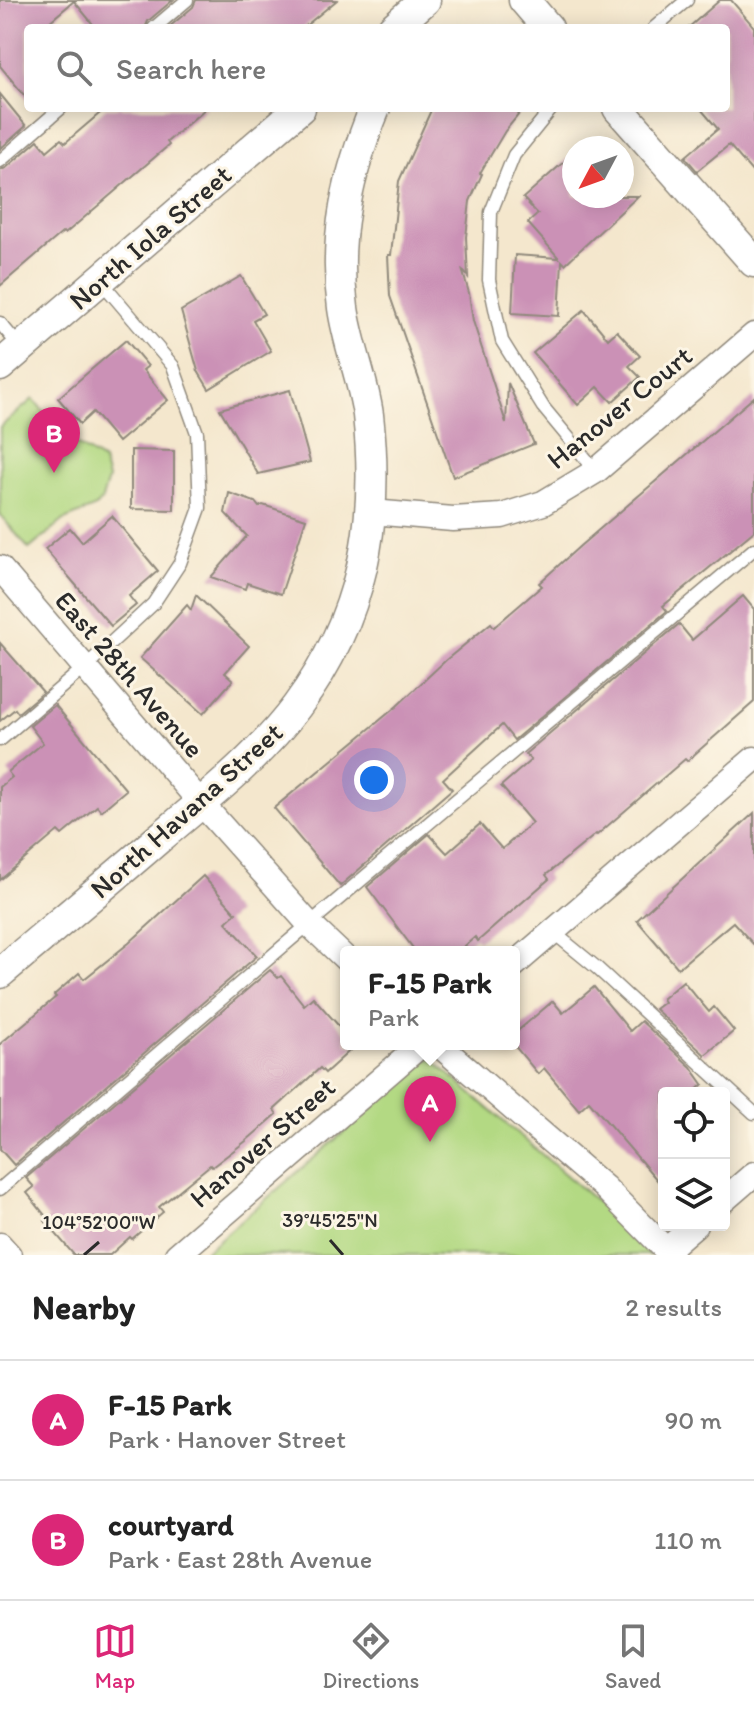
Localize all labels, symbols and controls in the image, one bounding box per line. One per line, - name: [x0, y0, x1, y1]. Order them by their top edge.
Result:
- search box: [24, 24, 730, 112]
- icon: search: [52, 46, 96, 90]
- text: Search here: [116, 50, 266, 87]
- north arrow: [562, 136, 634, 208]
- street label: North Iola Street: [62, 157, 238, 317]
- street label: Hanover Court: [539, 338, 699, 476]
- pin: B: [28, 407, 80, 473]
- street label: East 28th Avenue: [48, 584, 212, 764]
- street label: North Havana Street: [83, 715, 289, 905]
- your location: [354, 760, 394, 800]
- popup: [340, 946, 520, 1050]
- text: F-15 Park: [368, 964, 492, 1001]
- text: Park: [368, 1001, 419, 1033]
- street label: Hanover Street: [182, 1070, 342, 1214]
- pin: A: [404, 1076, 456, 1142]
- map controls: [658, 1087, 730, 1231]
- button: locate: [658, 1087, 730, 1159]
- button: layers: [658, 1159, 730, 1231]
- text: 39°45'25"N: [282, 1208, 378, 1232]
- text: 104°52'00"W: [42, 1210, 156, 1234]
- text: Nearby: [32, 1287, 135, 1328]
- text: 2 results: [625, 1291, 722, 1323]
- text: F-15 Park: [108, 1386, 232, 1423]
- text: A: [50, 1404, 66, 1436]
- text: 90 m: [665, 1404, 722, 1436]
- text: Park · Hanover Street: [108, 1423, 346, 1455]
- text: courtyard: [108, 1506, 234, 1543]
- text: B: [50, 1524, 66, 1556]
- text: 110 m: [654, 1524, 722, 1556]
- text: Park · East 28th Avenue: [108, 1543, 372, 1575]
- tab: Map: [93, 1619, 137, 1694]
- tab: Directions: [323, 1619, 419, 1694]
- tab: Saved: [605, 1619, 661, 1694]

